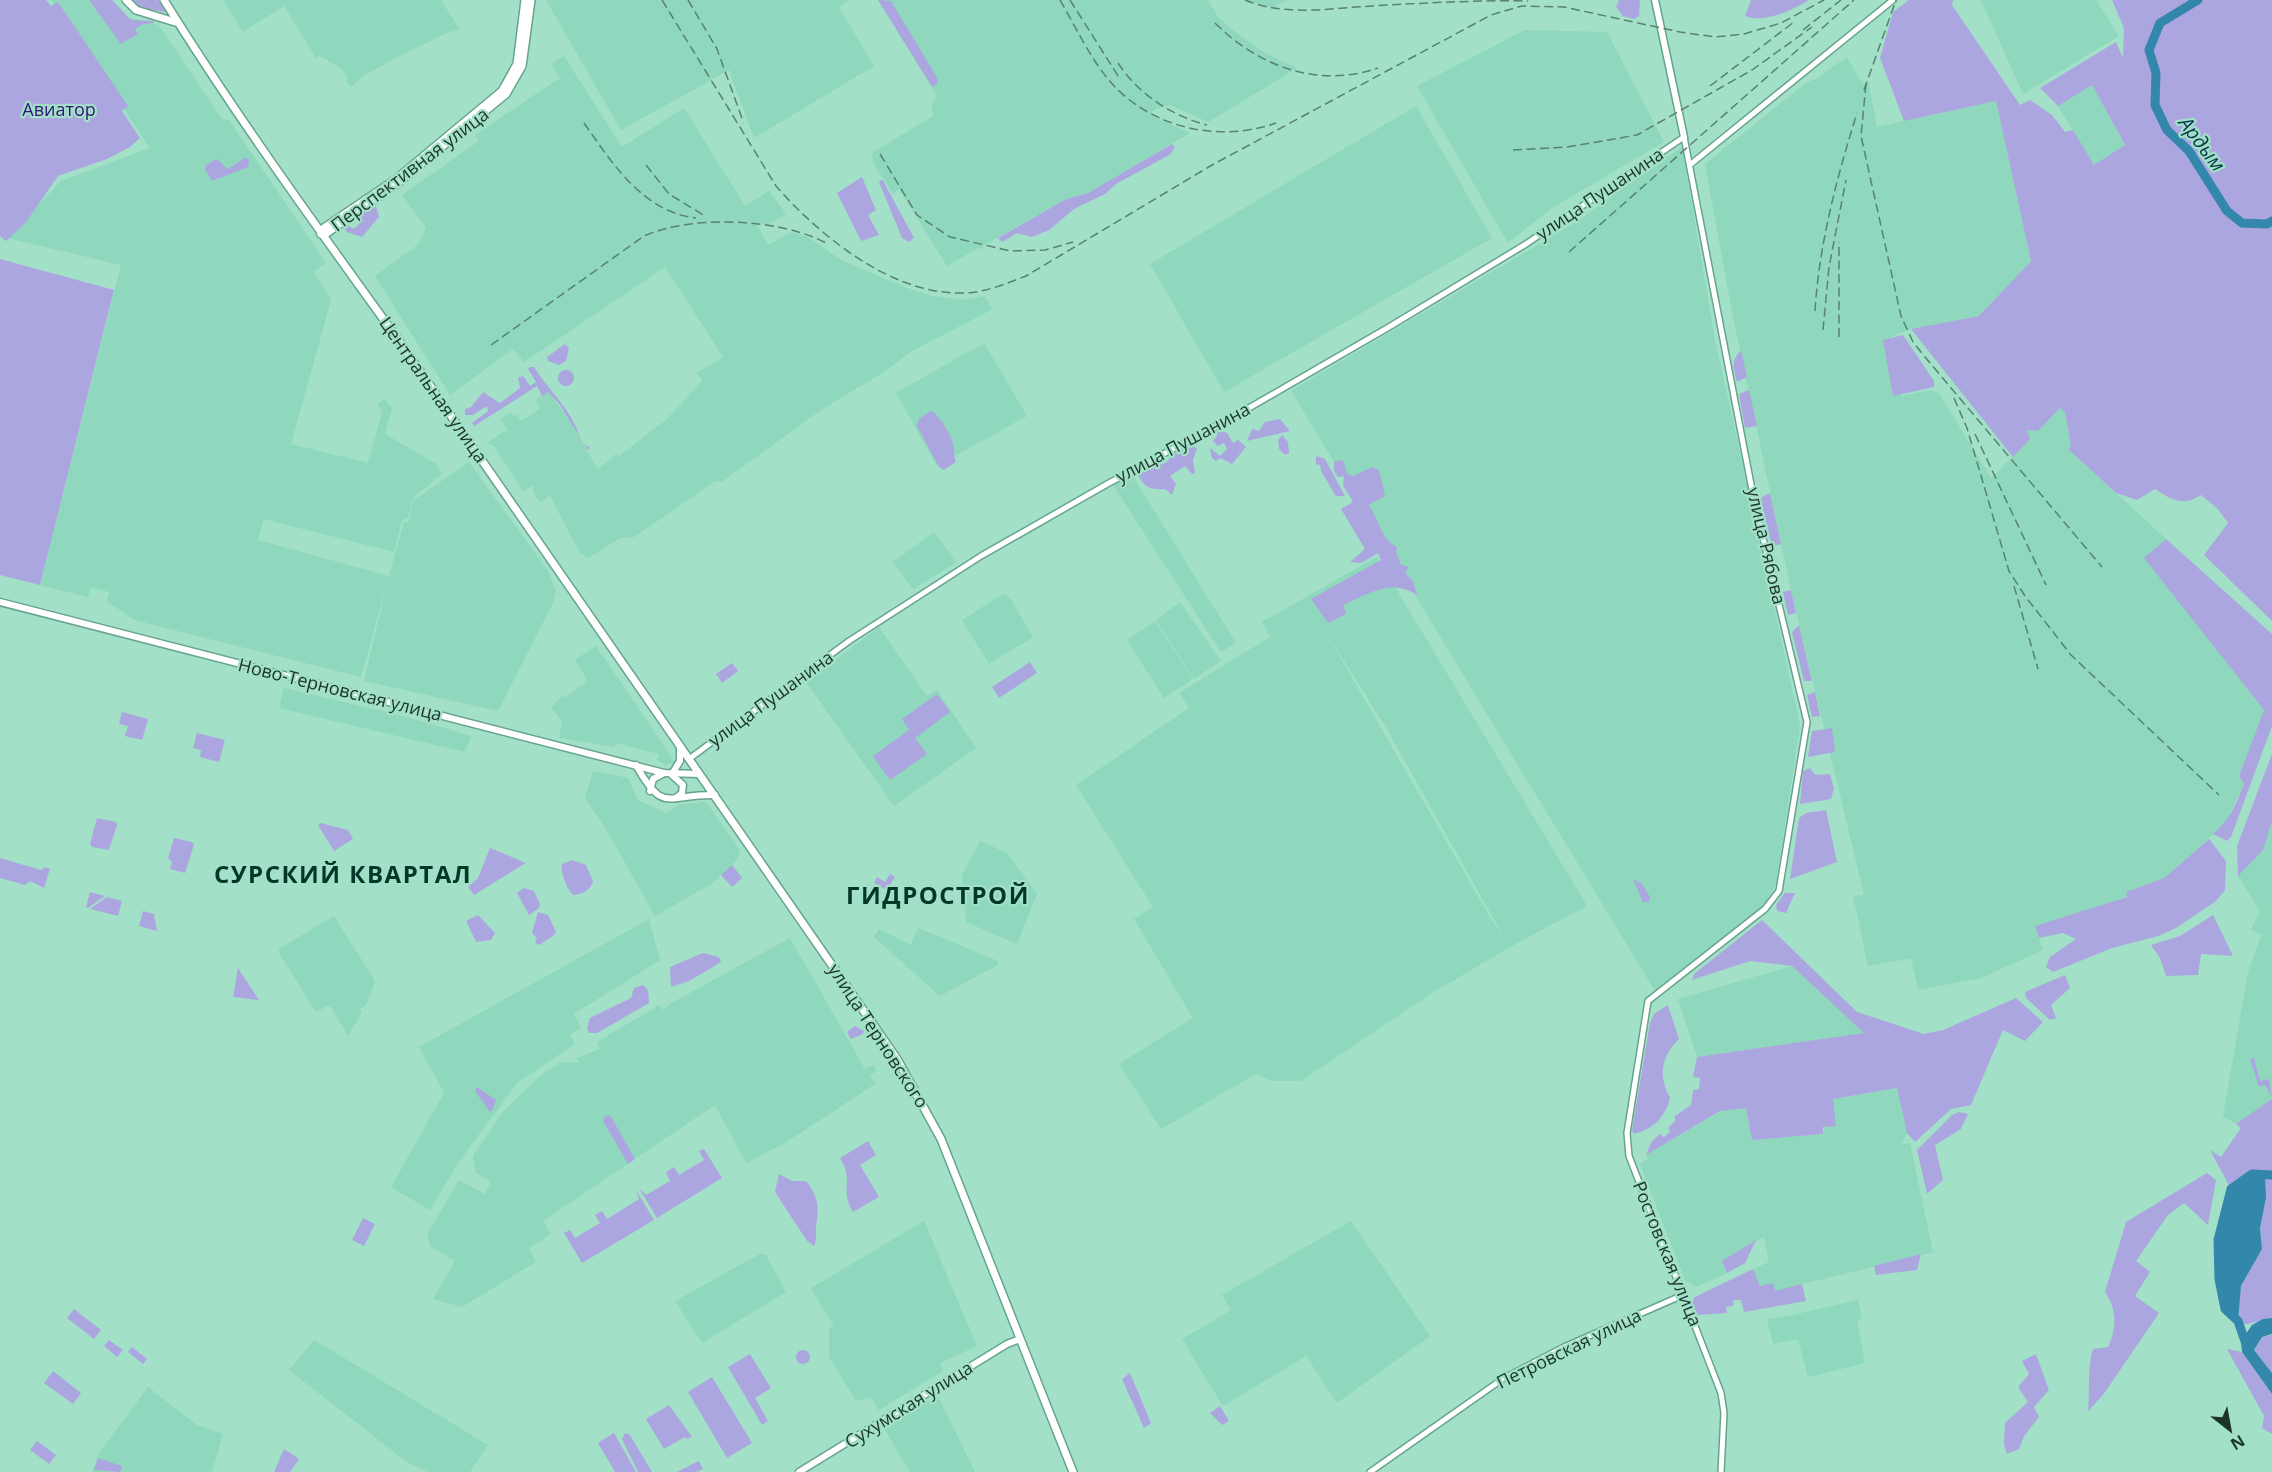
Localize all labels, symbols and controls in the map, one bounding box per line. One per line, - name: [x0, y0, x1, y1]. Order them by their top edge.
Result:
- park label: Авиатор: [22, 97, 96, 121]
- street label: Перспективная улица: [326, 102, 493, 236]
- water label: Ардым: [2172, 109, 2232, 177]
- street label: улица Пушанина: [1531, 142, 1668, 245]
- street label: Центральная улица: [374, 312, 493, 467]
- street label: улица Пушанина: [1111, 397, 1254, 488]
- street label: улица Рябова: [1742, 485, 1792, 607]
- street label: улица Пушанина: [703, 645, 838, 752]
- street label: Ново-Терновская улица: [236, 652, 445, 726]
- district label: СУРСКИЙ КВАРТАЛ: [214, 857, 472, 890]
- district label: ГИДРОСТРОЙ: [846, 878, 1030, 911]
- street label: улица Терновского: [823, 959, 935, 1112]
- street label: Ростовская улица: [1628, 1177, 1708, 1330]
- street label: Петровская улица: [1492, 1303, 1645, 1394]
- street label: Сухумская улица: [840, 1355, 977, 1453]
- north arrow: [2200, 1400, 2260, 1460]
- text: N: [2226, 1430, 2249, 1456]

